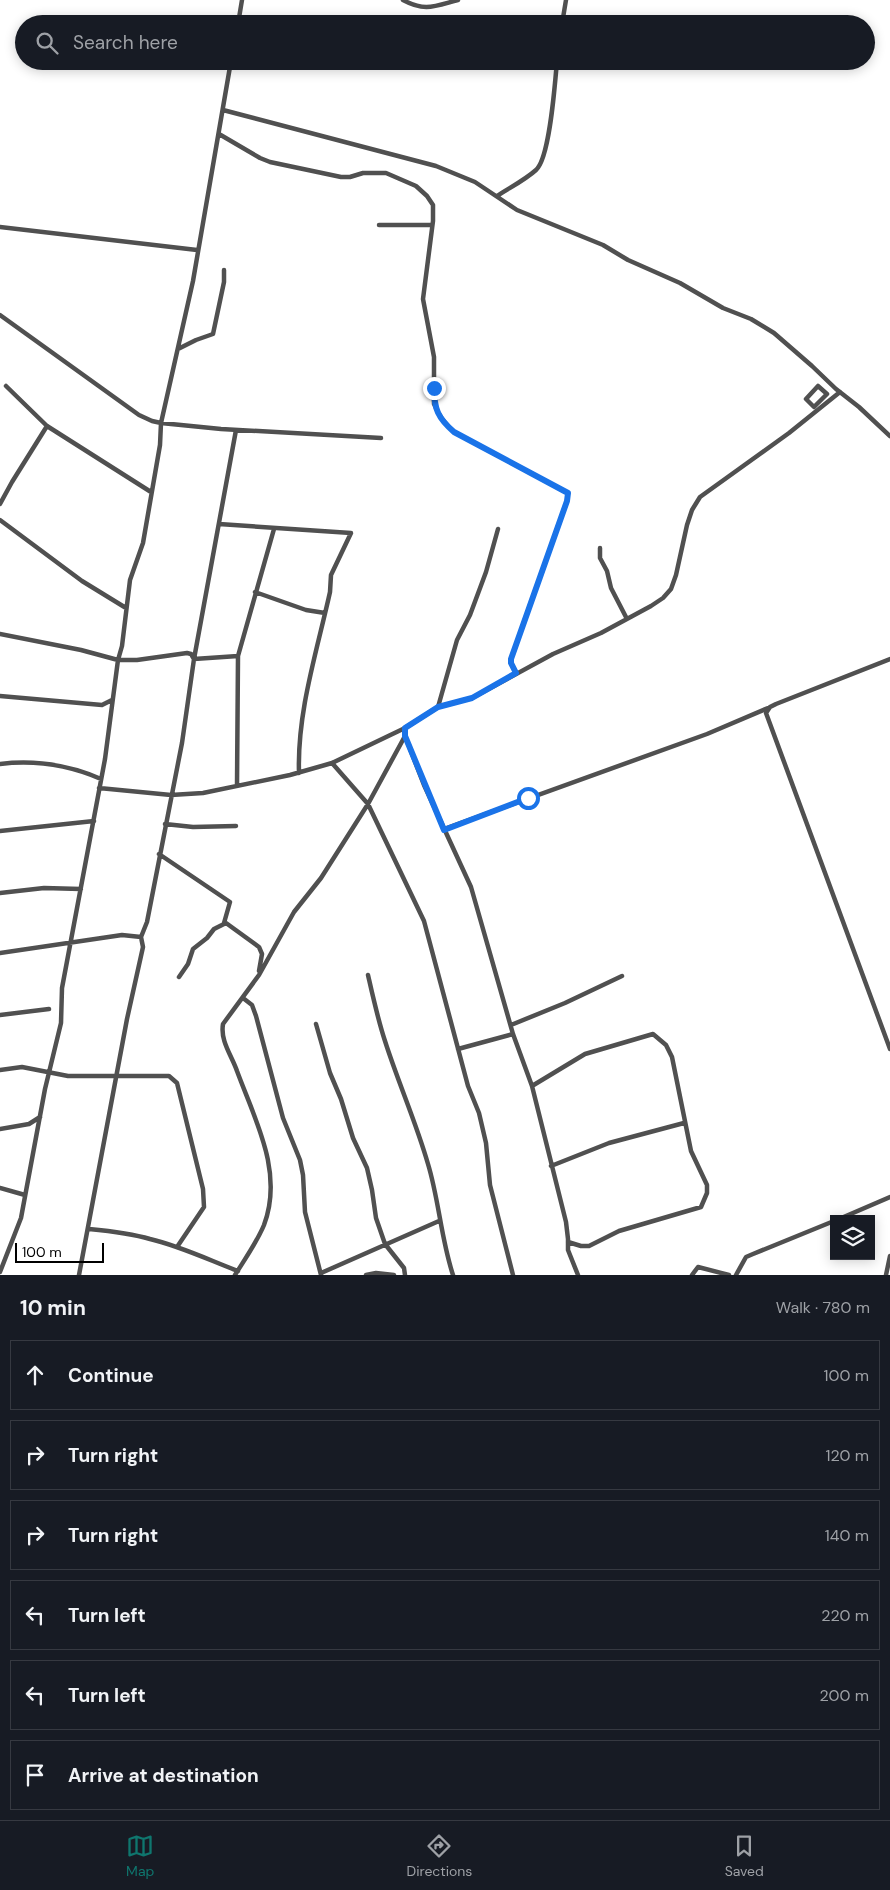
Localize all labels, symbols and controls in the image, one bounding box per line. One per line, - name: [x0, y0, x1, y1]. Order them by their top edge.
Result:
- search box: [15, 15, 875, 70]
- icon: search: [33, 29, 61, 57]
- text: Search here: [73, 30, 178, 55]
- route end: [423, 377, 446, 400]
- route start: [517, 787, 540, 810]
- map controls: [830, 1215, 875, 1260]
- button: layers: [830, 1215, 875, 1260]
- scale bar: [15, 1240, 104, 1263]
- text: 100 m: [22, 1243, 62, 1261]
- text: 10 min: [20, 1294, 86, 1322]
- text: Walk · 780 m: [776, 1297, 870, 1318]
- icon: ahead: [21, 1361, 49, 1389]
- text: Continue: [68, 1363, 154, 1388]
- text: 100 m: [824, 1365, 869, 1386]
- icon: right: [21, 1441, 49, 1469]
- text: Turn right: [68, 1443, 158, 1468]
- text: 120 m: [825, 1445, 869, 1466]
- icon: right: [21, 1521, 49, 1549]
- text: Turn right: [68, 1523, 158, 1548]
- text: 140 m: [825, 1525, 869, 1546]
- icon: left: [21, 1601, 49, 1629]
- text: Turn left: [68, 1603, 146, 1628]
- text: 220 m: [821, 1605, 869, 1626]
- icon: left: [21, 1681, 49, 1709]
- text: Turn left: [68, 1683, 146, 1708]
- text: 200 m: [820, 1685, 869, 1706]
- icon: arrive: [21, 1761, 49, 1789]
- text: Arrive at destination: [68, 1763, 259, 1788]
- tab: Map: [126, 1832, 154, 1880]
- tab: Directions: [407, 1832, 472, 1880]
- tab: Saved: [725, 1832, 764, 1880]

